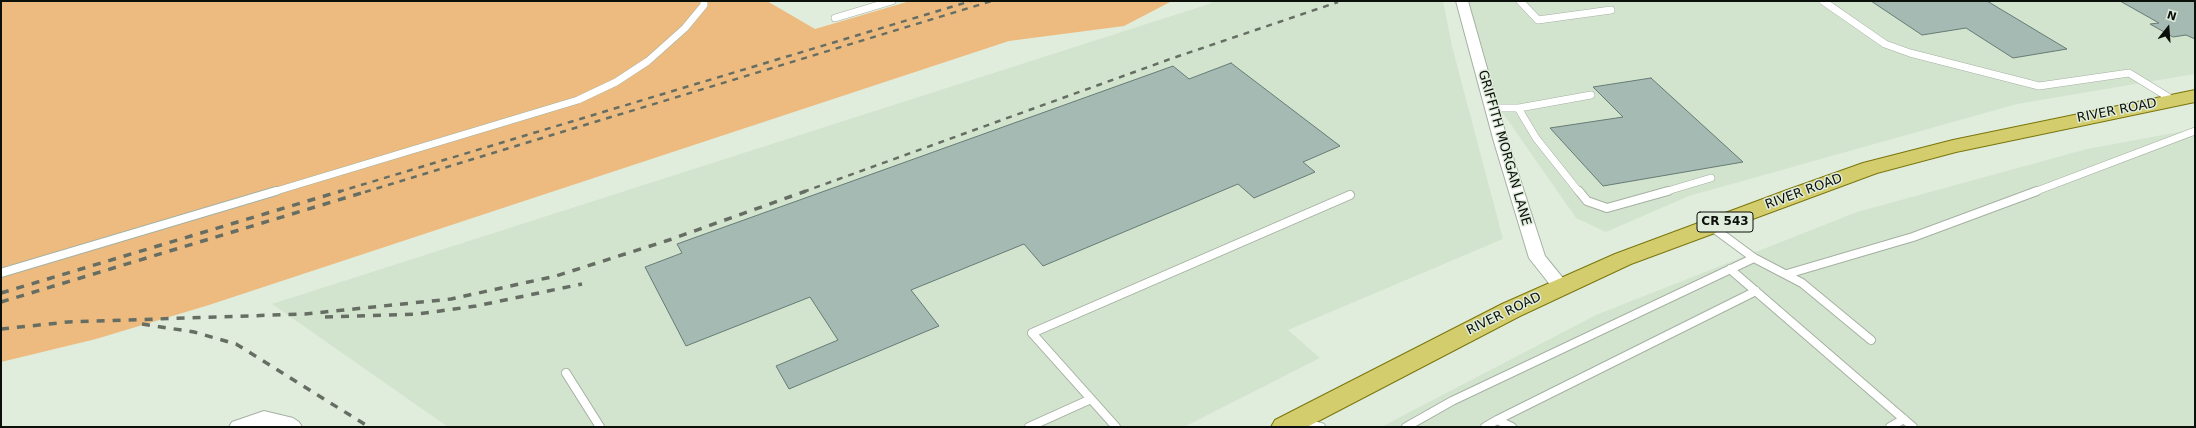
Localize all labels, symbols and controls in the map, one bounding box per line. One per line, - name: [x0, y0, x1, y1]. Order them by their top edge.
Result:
- north arrow: [2148, 8, 2188, 48]
- text: N: [2165, 8, 2178, 24]
- street label: GRIFFITH MORGAN LANE: [1474, 68, 1534, 228]
- street label: RIVER ROAD: [2076, 96, 2158, 126]
- street label: RIVER ROAD: [1763, 171, 1845, 213]
- road number: CR 543: [1697, 212, 1753, 232]
- street label: RIVER ROAD: [1464, 289, 1544, 339]

